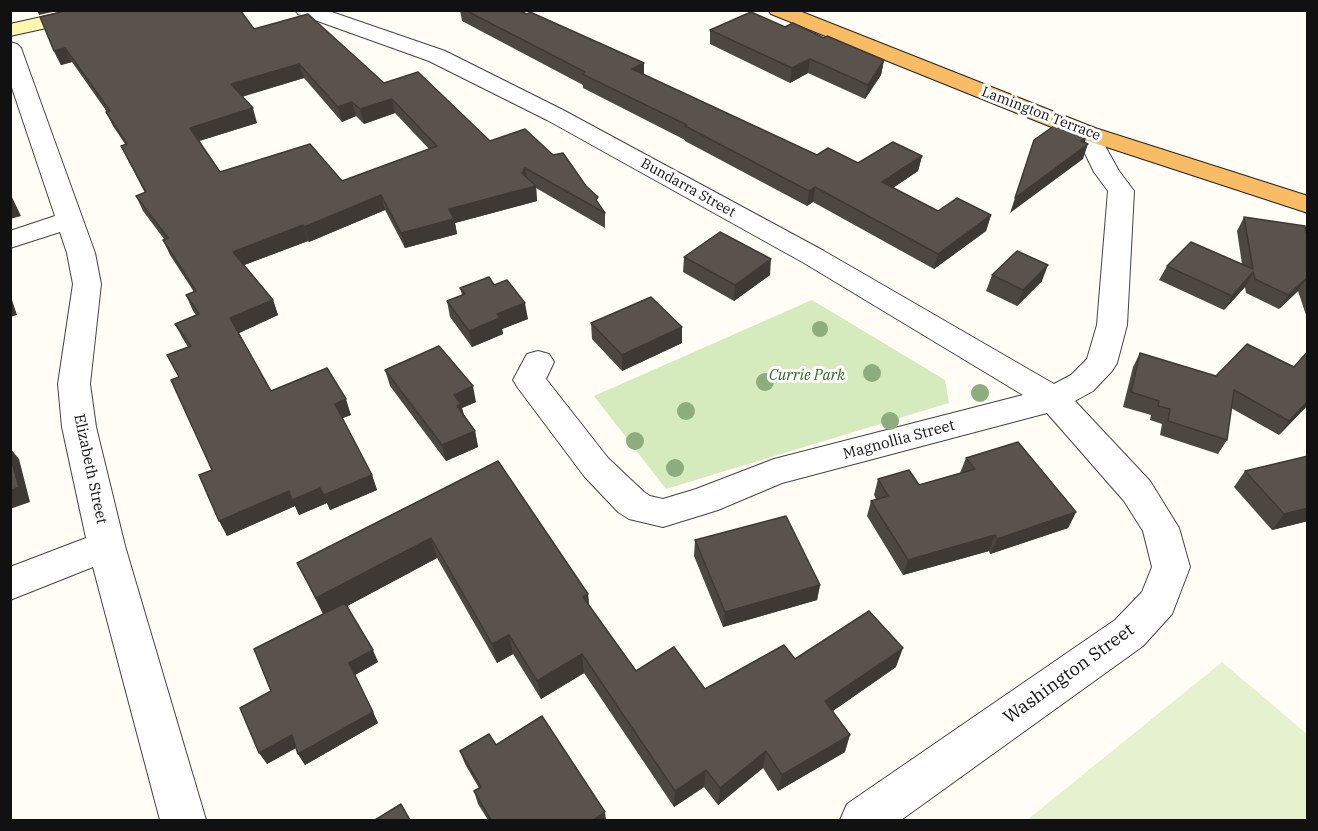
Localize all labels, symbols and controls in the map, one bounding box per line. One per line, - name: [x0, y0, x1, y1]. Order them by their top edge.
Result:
- street label: Lamington Terrace: [979, 84, 1103, 144]
- street label: Bundarra Street: [638, 155, 738, 221]
- park label: Currie Park: [769, 367, 845, 385]
- street label: Elizabeth Street: [70, 412, 110, 526]
- street label: Magnollia Street: [841, 416, 957, 464]
- street label: Washington Street: [1000, 619, 1138, 729]

